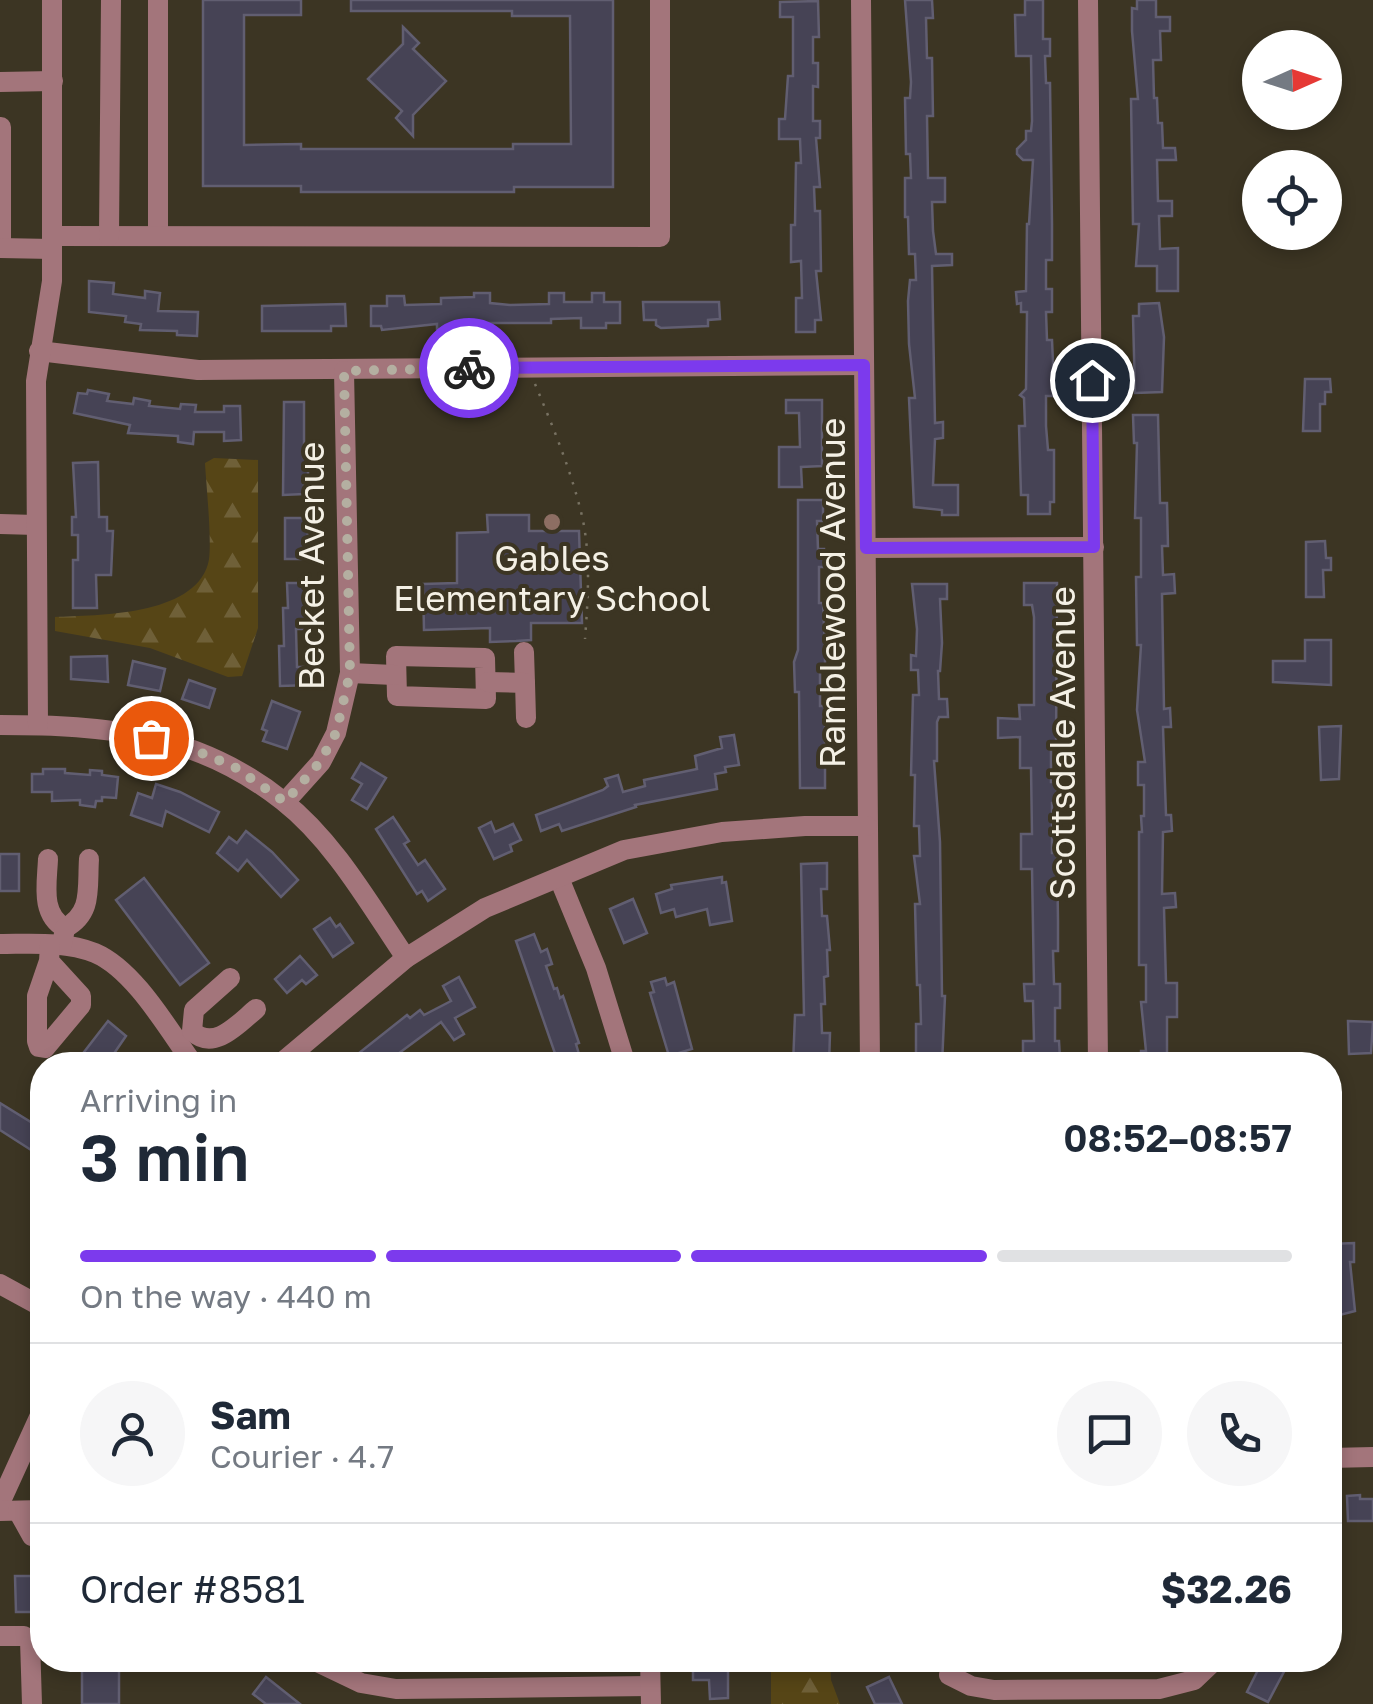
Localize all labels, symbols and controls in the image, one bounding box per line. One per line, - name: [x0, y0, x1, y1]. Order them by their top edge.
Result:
- north arrow: [1242, 30, 1342, 130]
- map controls: [1242, 30, 1342, 250]
- button: locate: [1242, 150, 1342, 250]
- courier: [419, 318, 519, 418]
- pin: [1050, 338, 1135, 423]
- icon: bike: [442, 341, 497, 396]
- icon: home: [1065, 353, 1120, 408]
- street label: Ramblewood Avenue: [811, 418, 853, 768]
- street label: Becket Avenue: [290, 442, 332, 690]
- marker: Gables Elementary School: [541, 511, 563, 533]
- place label: Gables Elementary School: [393, 537, 711, 619]
- street label: Scottsdale Avenue: [1041, 586, 1083, 900]
- pin: [109, 696, 194, 781]
- icon: bag: [124, 711, 179, 766]
- text: Arriving in: [80, 1081, 237, 1119]
- text: 08:52–08:57: [1063, 1115, 1292, 1160]
- text: 3 min: [80, 1117, 249, 1195]
- text: On the way · 440 m: [80, 1277, 372, 1315]
- button: person: [80, 1381, 185, 1486]
- button: chat: [1057, 1381, 1162, 1486]
- button: phone: [1187, 1381, 1292, 1486]
- text: Sam: [210, 1392, 291, 1437]
- text: Courier · 4.7: [210, 1437, 394, 1475]
- text: Order #8581: [80, 1566, 305, 1611]
- text: $32.26: [1161, 1566, 1292, 1611]

